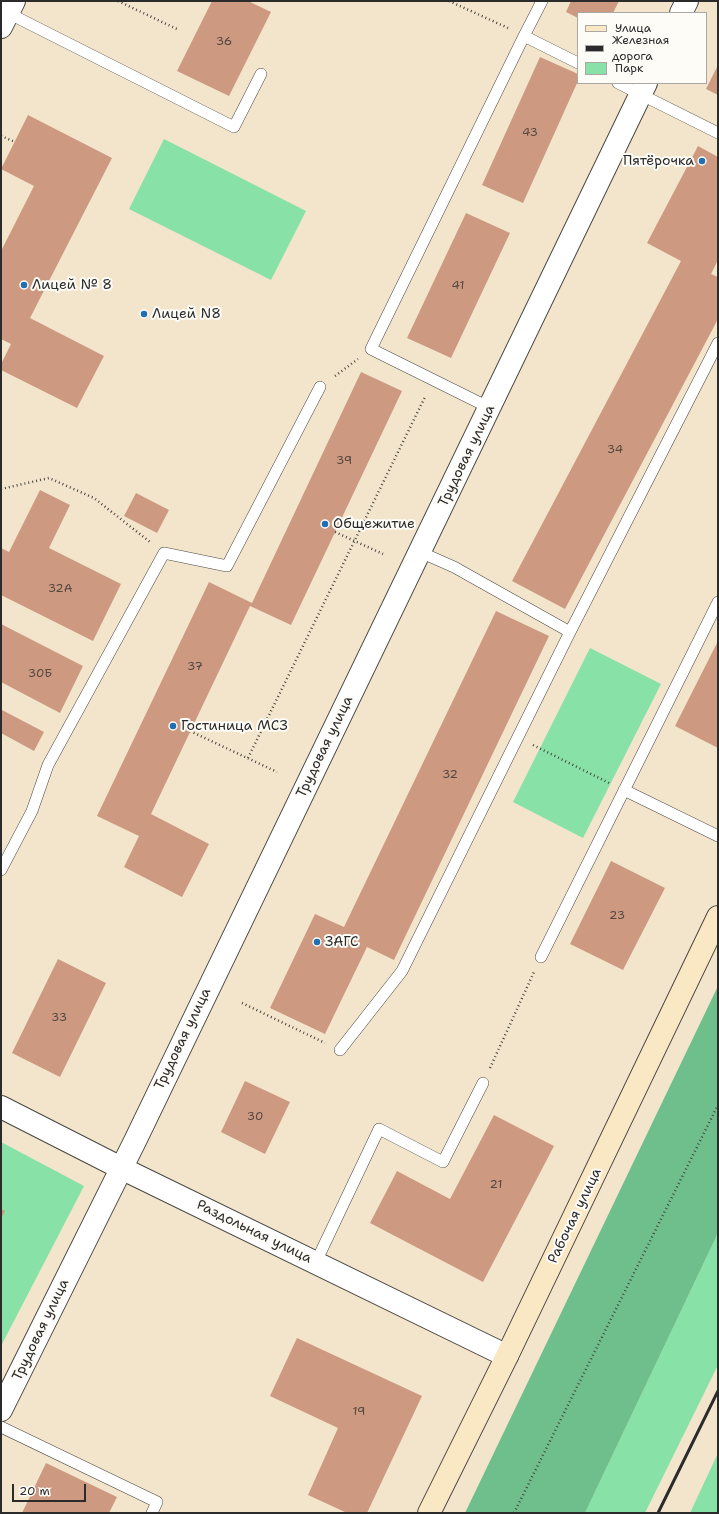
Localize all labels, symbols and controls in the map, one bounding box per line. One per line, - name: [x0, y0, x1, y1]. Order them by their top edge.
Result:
- legend: [577, 12, 707, 84]
- text: Улица: [615, 20, 651, 36]
- text: Железная дорога: [612, 32, 669, 64]
- house number: 36: [216, 35, 232, 49]
- text: Парк: [615, 60, 643, 76]
- house number: 43: [522, 126, 538, 140]
- place label: Пятёрочка: [623, 153, 694, 169]
- marker: Пятёрочка: [697, 156, 707, 166]
- place label: Лицей № 8: [32, 277, 112, 293]
- house number: 41: [452, 279, 464, 293]
- marker: Лицей № 8: [19, 280, 29, 290]
- place label: Лицей N8: [152, 306, 221, 322]
- marker: Лицей N8: [139, 309, 149, 319]
- street label: Трудовая улица: [435, 402, 499, 510]
- house number: 34: [607, 443, 623, 457]
- house number: 39: [336, 454, 352, 468]
- place label: Общежитие: [333, 516, 415, 532]
- marker: Общежитие: [320, 519, 330, 529]
- house number: 32А: [48, 582, 72, 596]
- house number: 37: [187, 660, 203, 674]
- house number: 30Б: [28, 667, 52, 681]
- street label: Трудовая улица: [293, 693, 357, 801]
- place label: Гостиница МСЗ: [181, 718, 288, 734]
- marker: Гостиница МСЗ: [168, 721, 178, 731]
- house number: 32: [442, 768, 458, 782]
- house number: 23: [609, 909, 625, 923]
- place label: ЗАГС: [325, 934, 358, 950]
- marker: ЗАГС: [312, 937, 322, 947]
- street label: Трудовая улица: [151, 985, 215, 1093]
- house number: 33: [51, 1011, 67, 1025]
- house number: 30: [247, 1110, 263, 1124]
- street label: Рабочая улица: [545, 1166, 605, 1266]
- house number: 21: [490, 1178, 502, 1192]
- street label: Раздольная улица: [194, 1197, 314, 1267]
- street label: Трудовая улица: [9, 1276, 73, 1384]
- house number: 19: [353, 1405, 365, 1419]
- scale bar: [14, 1476, 88, 1502]
- text: 20 m: [19, 1483, 50, 1499]

